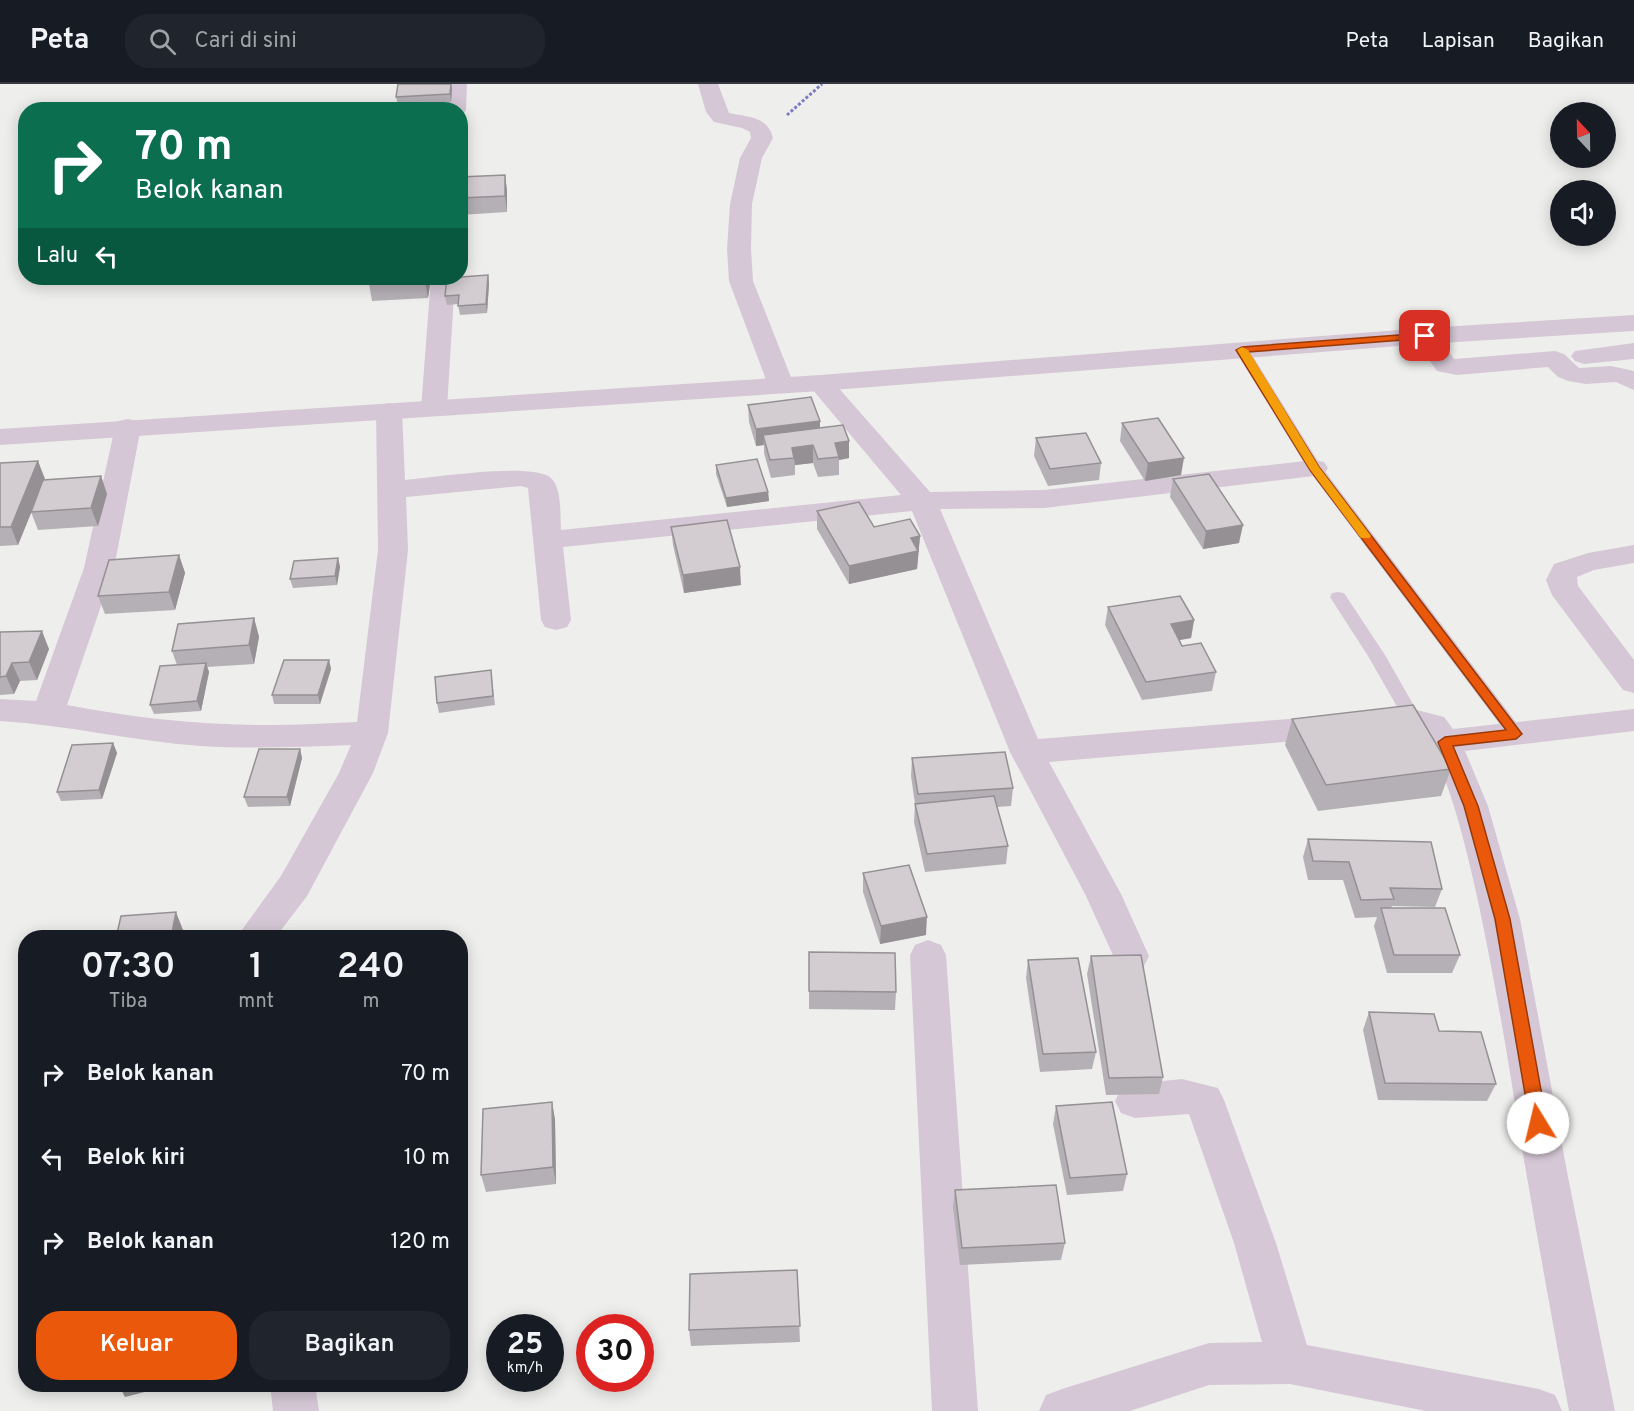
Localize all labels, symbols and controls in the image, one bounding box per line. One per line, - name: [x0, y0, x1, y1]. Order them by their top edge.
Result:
- search box: [125, 14, 545, 68]
- text: Peta: [30, 23, 89, 59]
- icon: search: [146, 25, 179, 58]
- text: Cari di sini: [194, 28, 297, 55]
- text: Peta: [1346, 28, 1389, 55]
- text: Lapisan: [1422, 28, 1495, 55]
- text: Bagikan: [1528, 28, 1604, 55]
- north arrow: [1550, 102, 1616, 168]
- map controls: [1550, 102, 1616, 246]
- text: 70 m: [135, 122, 233, 175]
- icon: right: [36, 126, 114, 204]
- text: Belok kanan: [135, 174, 284, 208]
- button: sound: [1550, 180, 1616, 246]
- icon: left: [90, 240, 123, 273]
- text: Lalu: [36, 243, 78, 270]
- pin: [1399, 310, 1450, 361]
- icon: arrive: [1408, 319, 1441, 352]
- text: 07:30: [81, 945, 175, 991]
- text: 1: [249, 945, 263, 991]
- text: 240: [337, 945, 405, 991]
- text: Tiba: [109, 989, 148, 1015]
- text: mnt: [238, 989, 274, 1015]
- text: m: [362, 989, 379, 1015]
- icon: right: [36, 1058, 69, 1091]
- text: Belok kanan: [87, 1061, 214, 1088]
- text: 70 m: [401, 1061, 450, 1088]
- position arrow: [1506, 1091, 1570, 1155]
- icon: left: [36, 1142, 69, 1175]
- text: Belok kiri: [87, 1145, 185, 1172]
- text: 10 m: [404, 1145, 450, 1172]
- icon: right: [36, 1226, 69, 1259]
- text: Belok kanan: [87, 1229, 214, 1256]
- text: 120 m: [390, 1229, 450, 1256]
- button: Keluar: [36, 1311, 237, 1380]
- button: Bagikan: [249, 1311, 450, 1380]
- speed limit sign: 30: [576, 1314, 654, 1392]
- text: 25: [507, 1327, 543, 1364]
- text: km/h: [507, 1359, 543, 1378]

